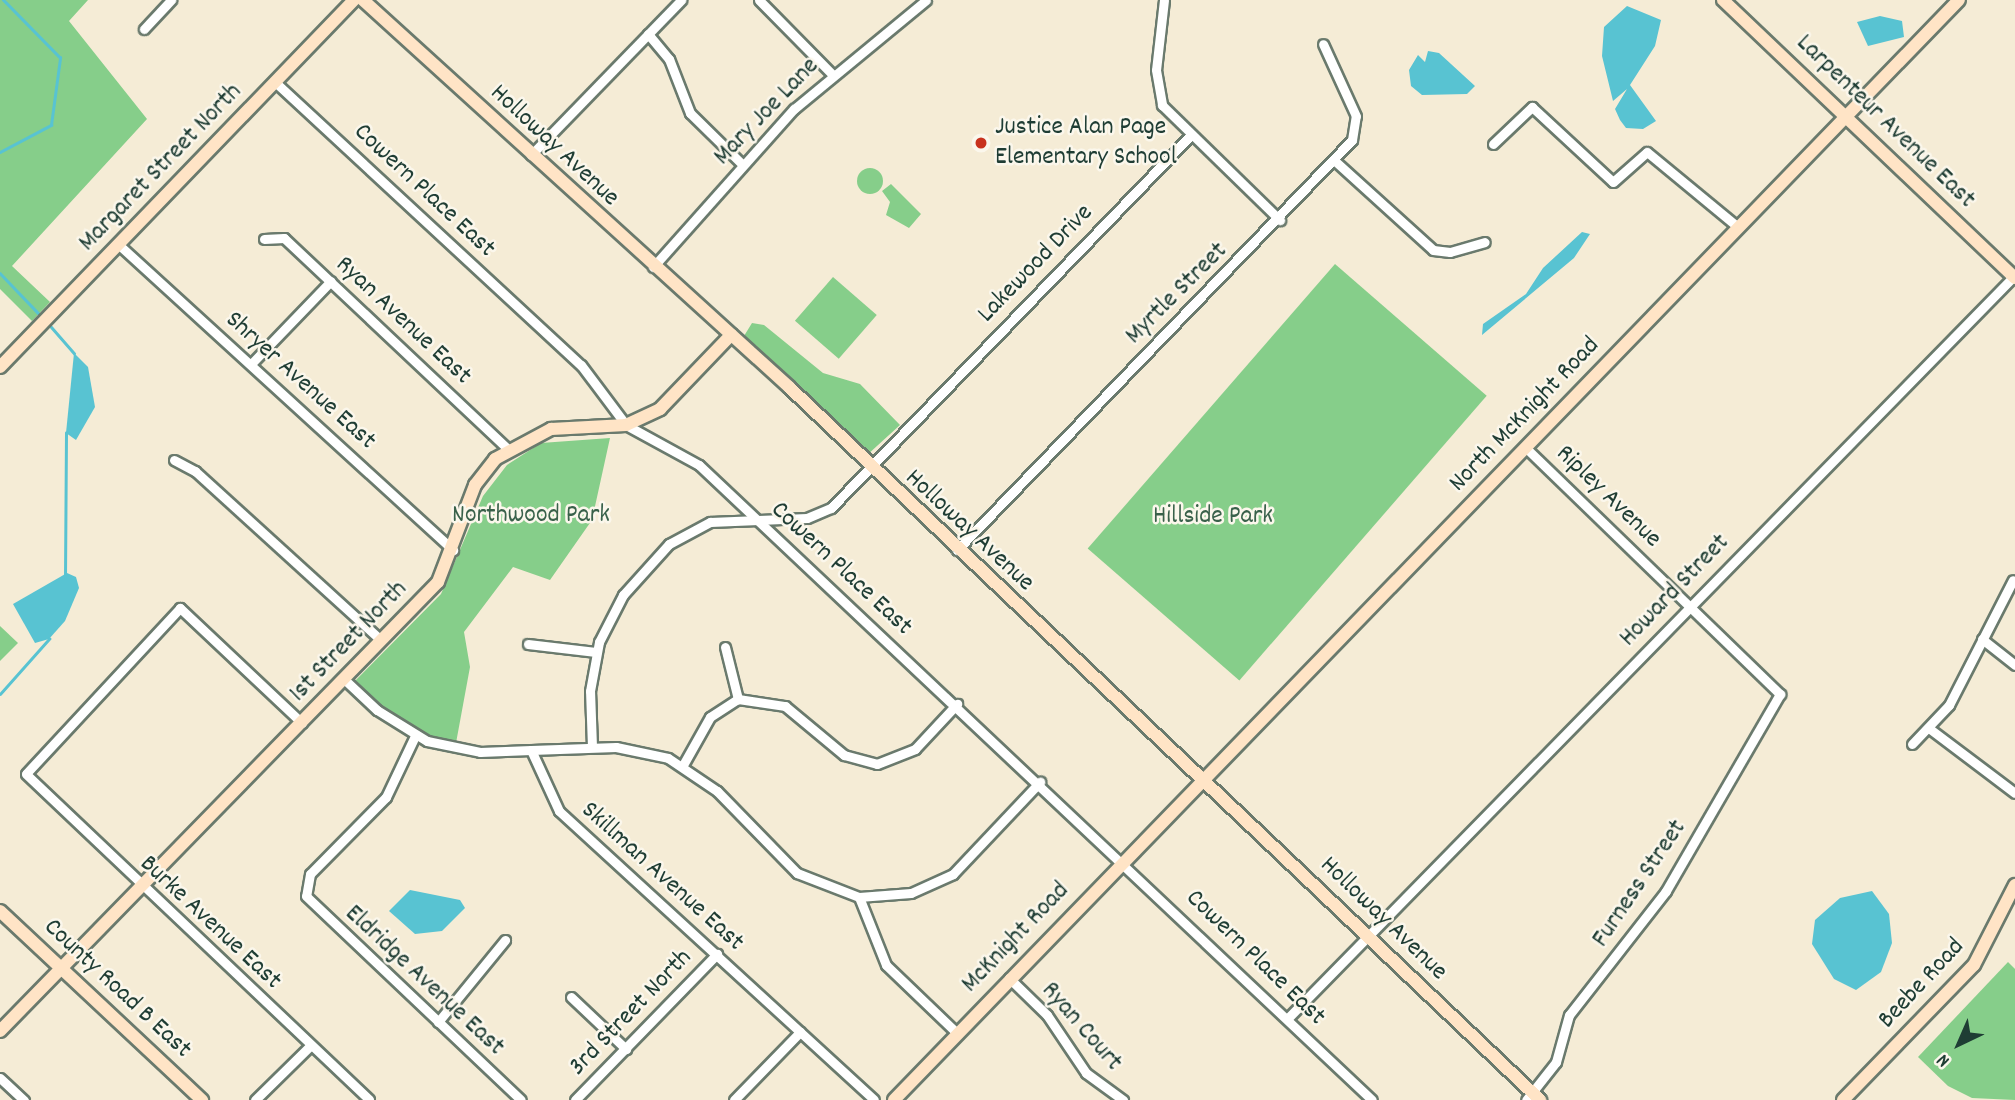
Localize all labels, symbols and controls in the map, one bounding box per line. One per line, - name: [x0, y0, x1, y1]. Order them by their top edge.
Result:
- street label: Larpenteur Avenue East: [1789, 28, 1981, 216]
- street label: Mary Joe Lane: [708, 51, 826, 173]
- street label: Margaret Street North: [73, 77, 249, 259]
- street label: Holloway Avenue: [483, 78, 625, 214]
- place label: Justice Alan Page Elementary School: [995, 112, 1177, 174]
- street label: Cowern Place East: [347, 117, 501, 265]
- marker: Justice Alan Page Elementary School: [973, 135, 989, 151]
- street label: Lakewood Drive: [972, 198, 1100, 330]
- street label: Myrtle Street: [1119, 236, 1235, 352]
- street label: Ryan Avenue East: [328, 250, 478, 392]
- street label: Shryer Avenue East: [218, 305, 382, 457]
- street label: North McKnight Road: [1443, 331, 1607, 499]
- street label: Ripley Avenue: [1549, 439, 1667, 555]
- street label: Holloway Avenue: [898, 463, 1040, 599]
- street label: Cowern Place East: [764, 495, 918, 643]
- park label: Northwood Park: [452, 500, 610, 532]
- park label: Hillside Park: [1153, 501, 1273, 533]
- street label: Howard Street: [1613, 528, 1737, 654]
- street label: 1st Street North: [283, 575, 415, 709]
- street label: Skillman Avenue East: [574, 796, 750, 958]
- street label: Furness Street: [1586, 814, 1694, 954]
- street label: Burke Avenue East: [132, 849, 288, 997]
- street label: Holloway Avenue: [1313, 850, 1453, 988]
- street label: McKnight Road: [955, 876, 1077, 1000]
- street label: Cowern Place East: [1178, 883, 1332, 1033]
- street label: Eldridge Avenue East: [338, 899, 510, 1063]
- street label: County Road B East: [36, 912, 198, 1066]
- street label: Beebe Road: [1872, 932, 1972, 1036]
- street label: 3rd Street North: [563, 943, 699, 1083]
- street label: Ryan Court: [1034, 976, 1128, 1078]
- north arrow: [1924, 1009, 1994, 1079]
- text: N: [1931, 1046, 1957, 1072]

